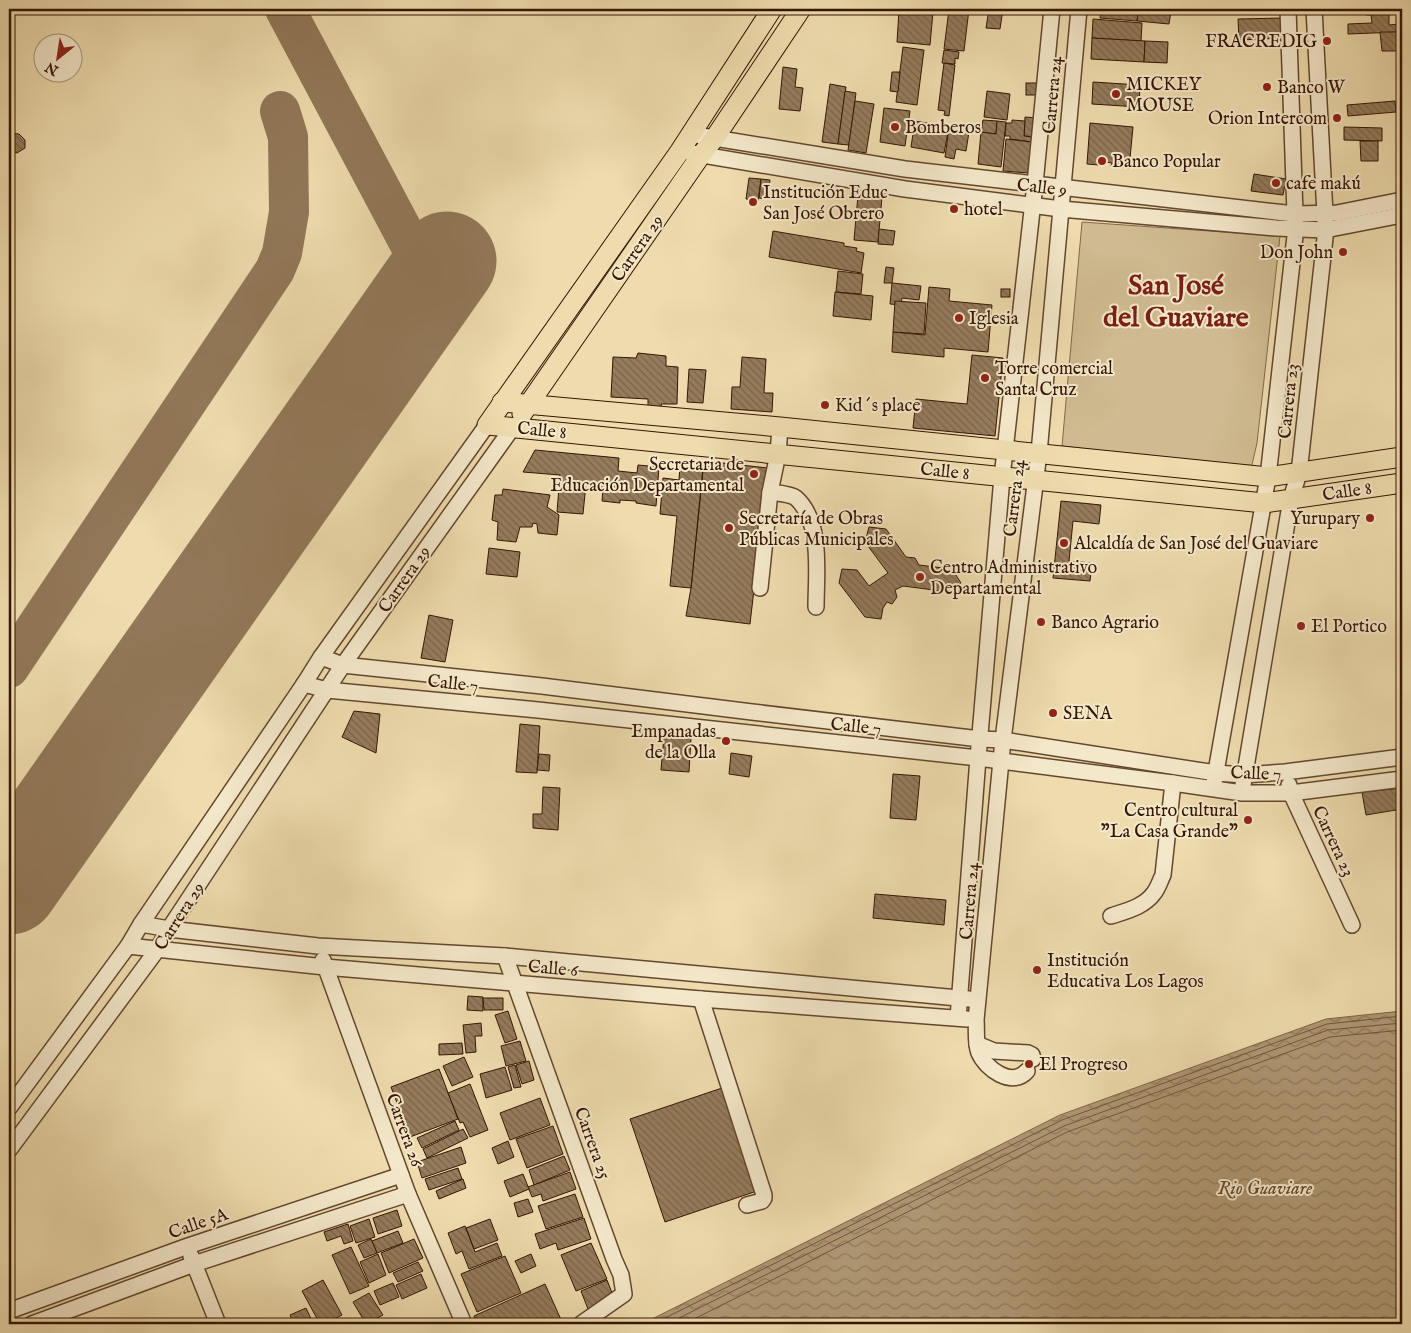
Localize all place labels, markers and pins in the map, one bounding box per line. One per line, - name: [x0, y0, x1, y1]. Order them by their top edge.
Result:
- place label: FRACREDIG: [1205, 31, 1318, 54]
- marker: FRACREDIG: [1321, 35, 1333, 47]
- place label: MICKEY MOUSE: [1126, 74, 1202, 118]
- place label: Banco W: [1277, 77, 1346, 100]
- marker: Banco W: [1261, 81, 1273, 93]
- marker: MICKEY MOUSE: [1110, 88, 1122, 100]
- place label: Orion Intercom: [1208, 108, 1327, 131]
- marker: Orion Intercom: [1331, 112, 1343, 124]
- place label: Bomberos: [905, 117, 981, 140]
- marker: Bomberos: [889, 121, 901, 133]
- place label: Banco Popular: [1112, 151, 1221, 174]
- marker: Banco Popular: [1096, 155, 1108, 167]
- place label: cafe makú: [1286, 173, 1361, 196]
- marker: cafe makú: [1270, 177, 1282, 189]
- place label: Institución Educ San José Obrero: [763, 182, 888, 226]
- marker: Institución Educ San José Obrero: [747, 196, 759, 208]
- place label: hotel: [964, 199, 1003, 222]
- marker: hotel: [948, 203, 960, 215]
- place label: Don John: [1260, 242, 1333, 265]
- marker: Don John: [1337, 246, 1349, 258]
- place label: Iglesia: [969, 308, 1019, 331]
- marker: Iglesia: [953, 312, 965, 324]
- place label: Torre comercial Santa Cruz: [995, 358, 1113, 402]
- marker: Torre comercial Santa Cruz: [979, 372, 991, 384]
- place label: Kid´s place: [835, 395, 920, 418]
- marker: Kid´s place: [819, 399, 831, 411]
- place label: Secretaria de Educación Departamental: [550, 454, 744, 498]
- marker: Secretaria de Educación Departamental: [748, 468, 760, 480]
- place label: Secretaría de Obras Públicas Municipales: [739, 508, 894, 552]
- place label: Yurupary: [1290, 508, 1360, 531]
- marker: Yurupary: [1364, 512, 1376, 524]
- marker: Secretaría de Obras Públicas Municipales: [723, 522, 735, 534]
- place label: Alcaldía de San José del Guaviare: [1073, 533, 1318, 556]
- marker: Alcaldía de San José del Guaviare: [1058, 537, 1070, 549]
- place label: Centro Administrativo Departamental: [930, 557, 1098, 601]
- marker: Centro Administrativo Departamental: [914, 571, 926, 583]
- place label: Banco Agrario: [1051, 612, 1159, 635]
- marker: Banco Agrario: [1035, 616, 1047, 628]
- place label: El Portico: [1311, 616, 1387, 639]
- marker: El Portico: [1295, 620, 1307, 632]
- place label: SENA: [1063, 703, 1113, 726]
- marker: SENA: [1047, 707, 1059, 719]
- place label: Empanadas de la Olla: [631, 721, 716, 765]
- marker: Empanadas de la Olla: [720, 735, 732, 747]
- place label: Centro cultural "La Casa Grande": [1101, 800, 1238, 844]
- marker: Centro cultural "La Casa Grande": [1242, 814, 1254, 826]
- place label: Institución Educativa Los Lagos: [1047, 950, 1204, 994]
- marker: Institución Educativa Los Lagos: [1031, 964, 1043, 976]
- place label: El Progreso: [1039, 1054, 1128, 1077]
- marker: El Progreso: [1023, 1058, 1035, 1070]

